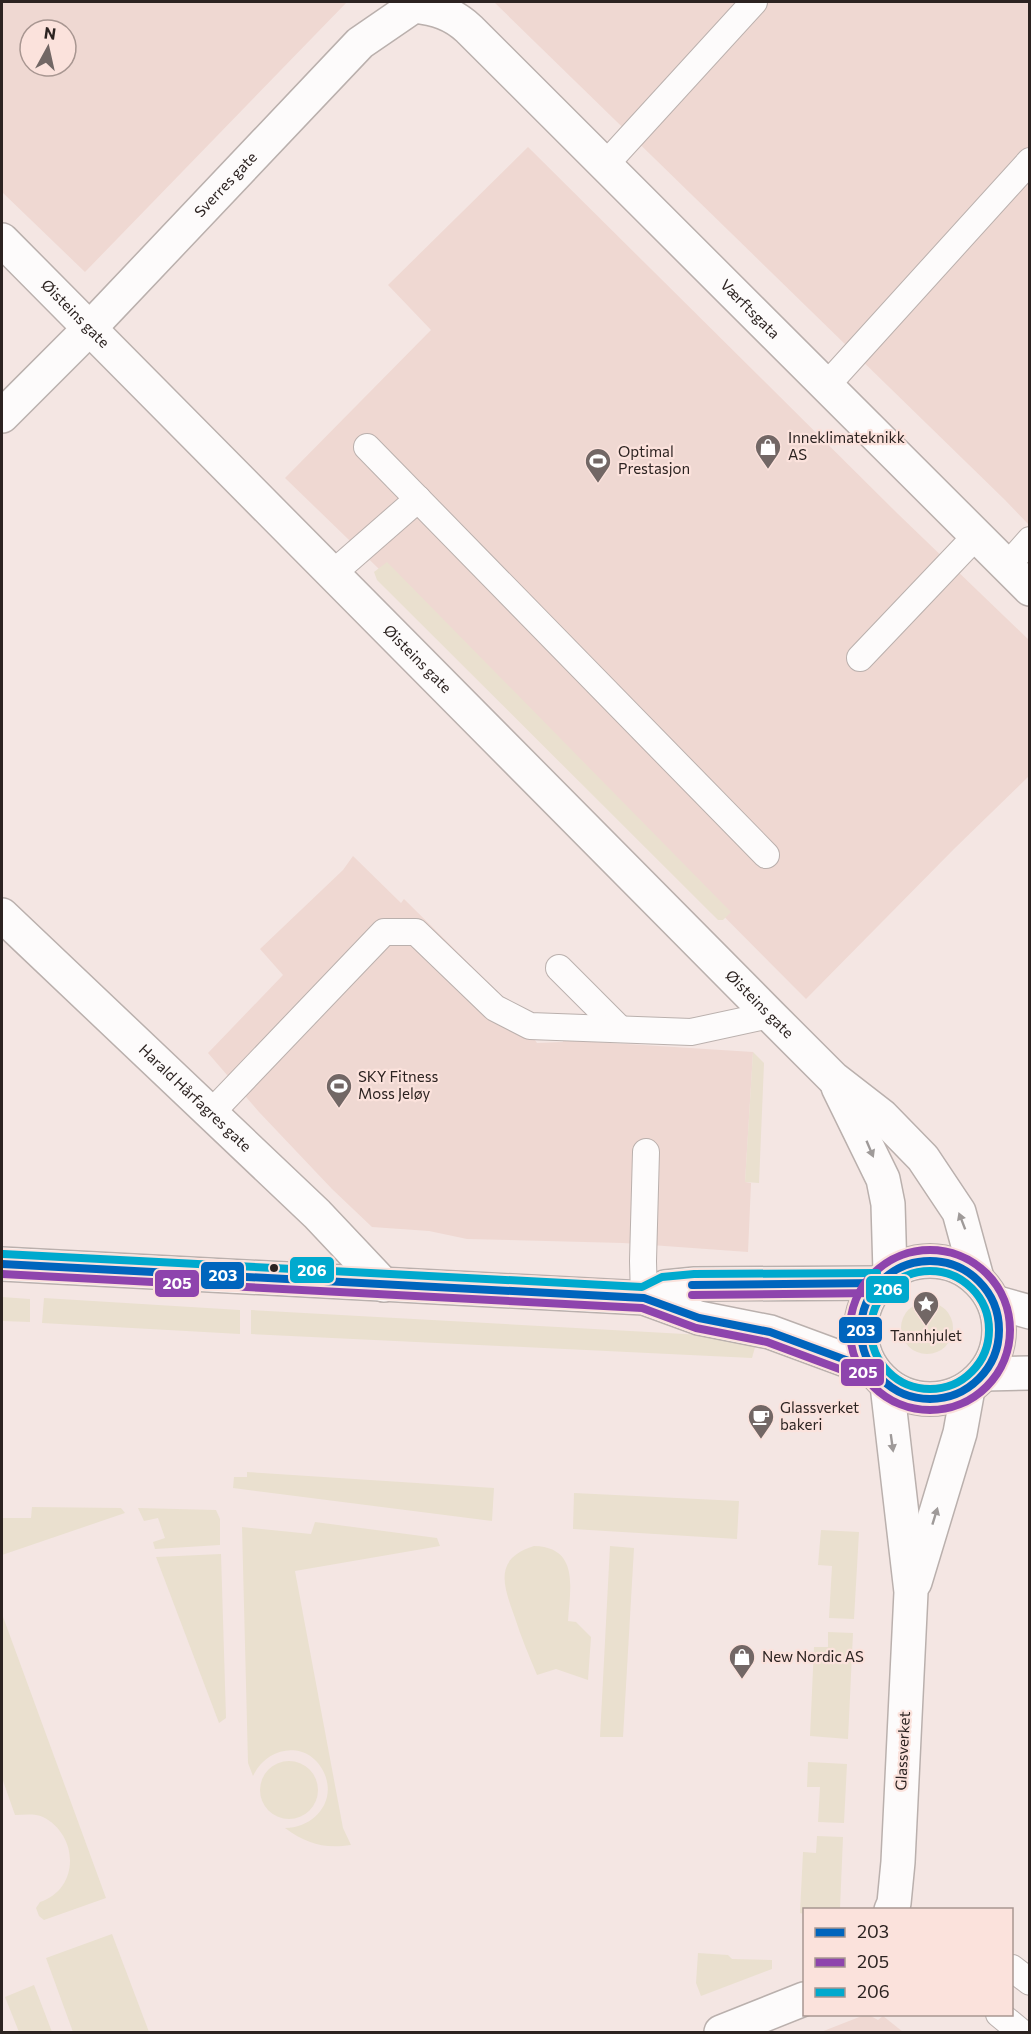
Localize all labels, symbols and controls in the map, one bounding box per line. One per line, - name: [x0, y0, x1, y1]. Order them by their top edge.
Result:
- north arrow: [18, 18, 78, 78]
- text: N: [43, 22, 57, 43]
- street label: Sverres gate: [190, 147, 260, 220]
- street label: Øisteins gate: [38, 275, 114, 351]
- street label: Værftsgata: [717, 275, 784, 342]
- place label: Inneklimateknikk AS: [788, 428, 905, 463]
- shop icon: Inneklimateknikk AS: [753, 432, 783, 470]
- place label: Optimal Prestasjon: [618, 442, 690, 477]
- sports icon: Optimal Prestasjon: [583, 446, 613, 484]
- street label: Øisteins gate: [380, 620, 456, 696]
- street label: Øisteins gate: [722, 966, 798, 1041]
- street label: Harald Hårfagres gate: [136, 1040, 256, 1155]
- place label: SKY Fitness Moss Jeløy: [358, 1067, 438, 1102]
- sports icon: SKY Fitness Moss Jeløy: [324, 1071, 354, 1109]
- one-way arrow: [865, 1140, 874, 1157]
- one-way arrow: [957, 1212, 966, 1230]
- line badge: 206: [289, 1256, 335, 1284]
- text: 206: [297, 1260, 327, 1279]
- line badge: 203: [200, 1261, 245, 1290]
- unlabelled marker: [268, 1262, 280, 1274]
- text: 203: [209, 1265, 237, 1284]
- line badge: 205: [154, 1269, 200, 1298]
- text: 205: [163, 1273, 191, 1292]
- line badge: 206: [865, 1275, 910, 1304]
- text: 206: [873, 1279, 903, 1298]
- place icon: Tannhjulet: [911, 1289, 941, 1327]
- line badge: 203: [838, 1316, 883, 1344]
- text: 203: [847, 1320, 875, 1339]
- place label: Tannhjulet: [890, 1326, 962, 1344]
- line badge: 205: [840, 1358, 885, 1387]
- text: 205: [849, 1362, 877, 1381]
- place label: Glassverket bakeri: [780, 1398, 859, 1433]
- cafe icon: Glassverket bakeri: [746, 1402, 776, 1440]
- one-way arrow: [887, 1434, 897, 1453]
- one-way arrow: [931, 1507, 940, 1525]
- shop icon: New Nordic AS: [727, 1642, 757, 1680]
- place label: New Nordic AS: [762, 1647, 864, 1665]
- street label: Glassverket: [891, 1711, 913, 1791]
- legend: [803, 1908, 1013, 2016]
- text: 203: [857, 1920, 889, 1942]
- text: 205: [857, 1950, 889, 1972]
- text: 206: [857, 1980, 890, 2002]

